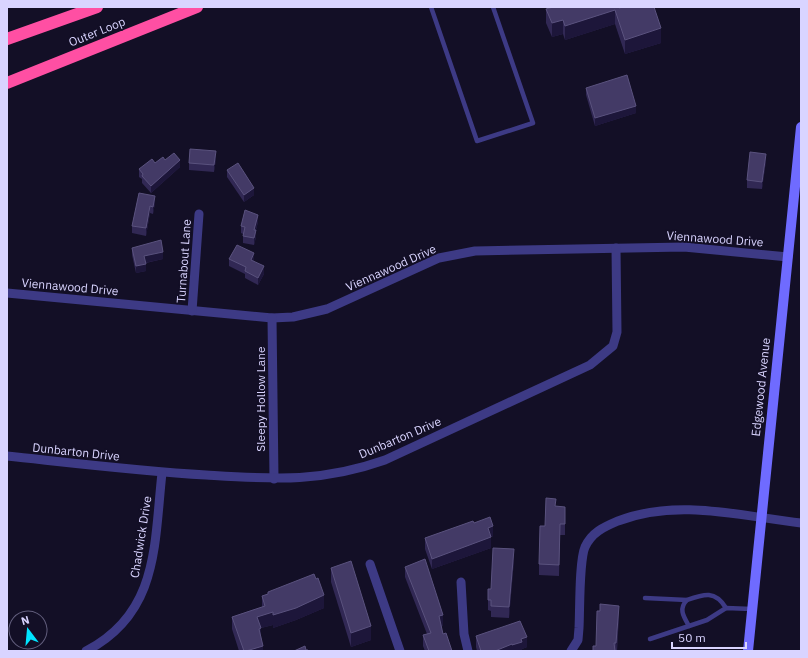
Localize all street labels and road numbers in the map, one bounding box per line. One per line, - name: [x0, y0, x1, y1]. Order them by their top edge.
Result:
- street label: Outer Loop: [66, 13, 127, 50]
- street label: Turnabout Lane: [173, 218, 194, 303]
- street label: Viennawood Drive: [666, 228, 764, 249]
- street label: Viennawood Drive: [343, 241, 439, 294]
- street label: Viennawood Drive: [21, 275, 119, 298]
- street label: Edgewood Avenue: [748, 336, 773, 437]
- street label: Sleepy Hollow Lane: [253, 346, 268, 452]
- street label: Dunbarton Drive: [356, 413, 444, 462]
- street label: Dunbarton Drive: [32, 439, 121, 464]
- street label: Chadwick Drive: [127, 494, 154, 579]

